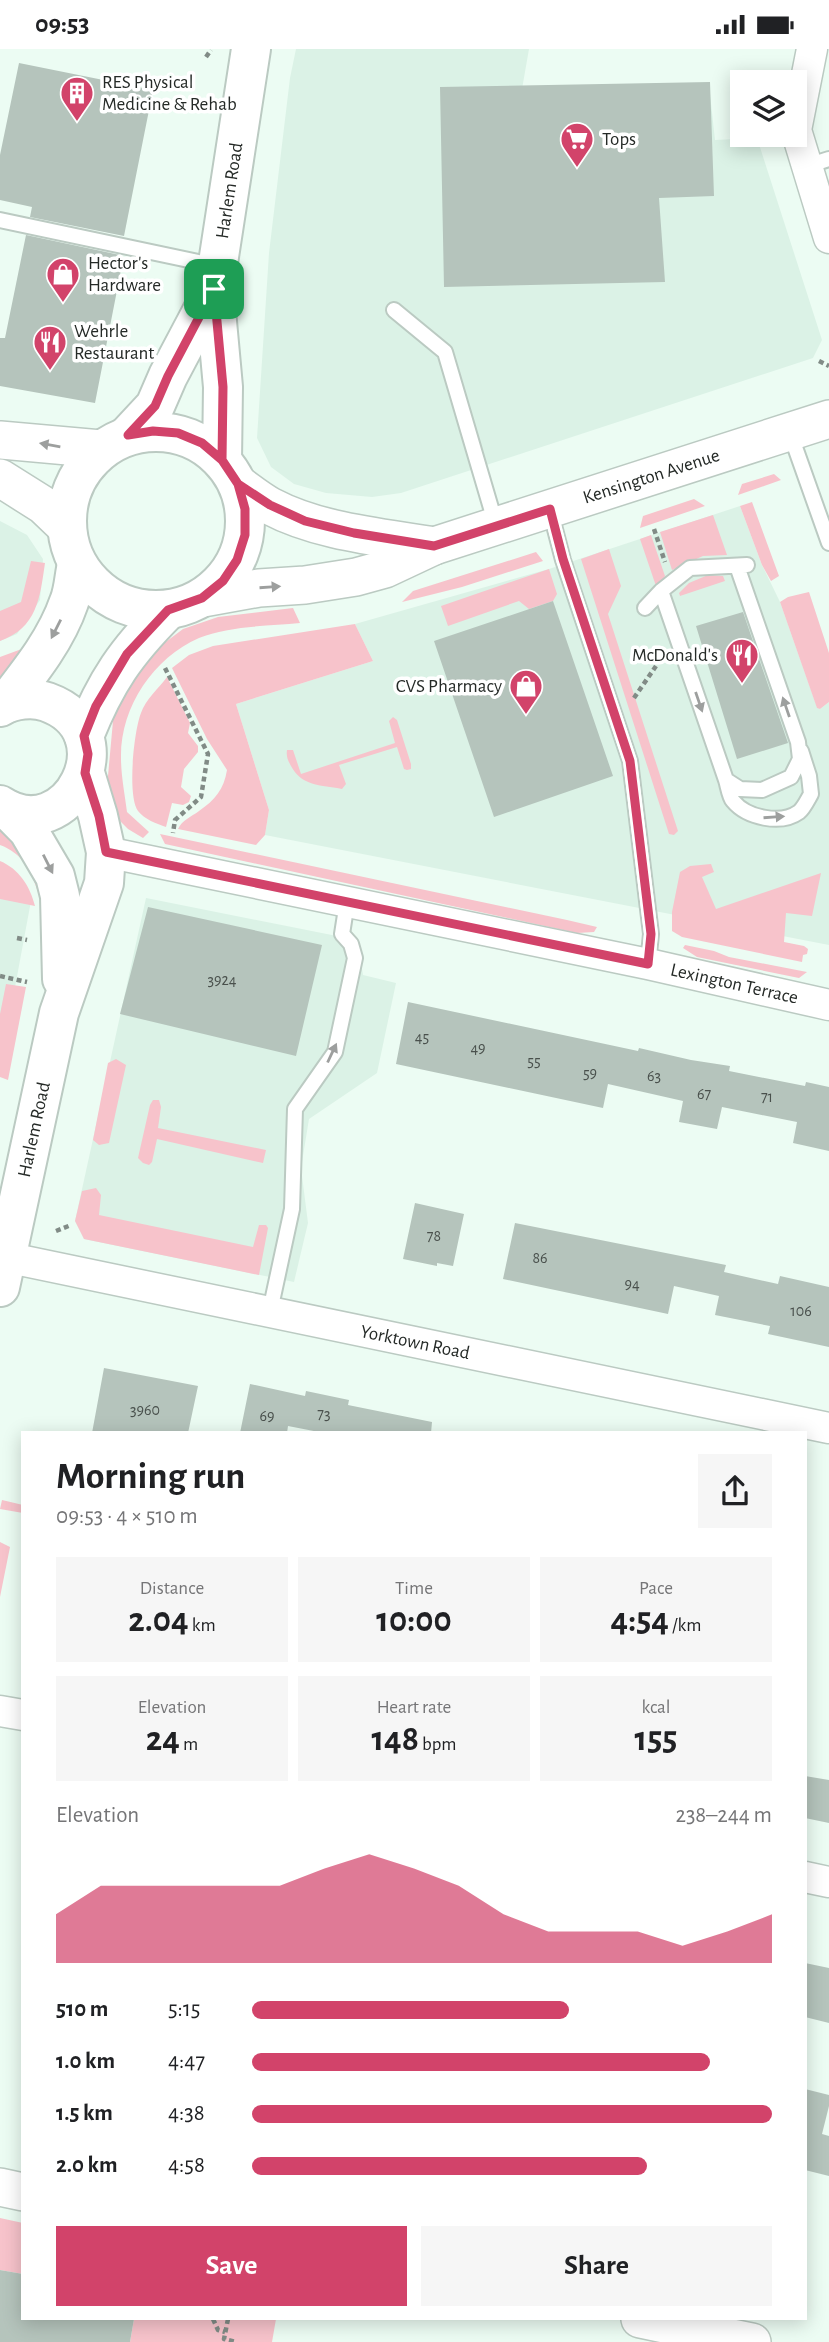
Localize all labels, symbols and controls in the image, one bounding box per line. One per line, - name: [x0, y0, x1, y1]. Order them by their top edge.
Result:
- text: 09:53: [35, 11, 90, 37]
- map controls: [730, 70, 807, 147]
- button: layers: [730, 70, 807, 147]
- place label: RES Physical Medicine & Rehab: [102, 73, 237, 114]
- building icon: RES Physical Medicine & Rehab: [58, 74, 96, 123]
- supermarket icon: Tops: [558, 120, 596, 169]
- place label: Tops: [602, 130, 636, 149]
- street label: Harlem Road: [212, 141, 246, 240]
- place label: Hector's Hardware: [88, 254, 161, 295]
- shop icon: Hector's Hardware: [44, 255, 82, 304]
- pin: [184, 259, 244, 319]
- icon: arrive: [195, 270, 233, 308]
- place label: Wehrle Restaurant: [74, 322, 154, 363]
- restaurant icon: Wehrle Restaurant: [31, 323, 69, 372]
- one-way arrow: [39, 439, 61, 450]
- street label: Kensington Avenue: [580, 445, 722, 507]
- one-way arrow: [259, 582, 281, 593]
- one-way arrow: [51, 619, 62, 639]
- restaurant icon: McDonald's: [723, 636, 761, 685]
- place label: McDonald's: [632, 646, 718, 665]
- shop icon: CVS Pharmacy: [507, 667, 545, 716]
- place label: CVS Pharmacy: [396, 677, 502, 696]
- one-way arrow: [694, 691, 705, 712]
- one-way arrow: [780, 696, 791, 717]
- one-way arrow: [763, 811, 785, 822]
- one-way arrow: [43, 854, 54, 874]
- street label: Lexington Terrace: [669, 960, 800, 1007]
- house number: 3924: [207, 972, 237, 988]
- house number: 45: [415, 1029, 429, 1045]
- house number: 49: [470, 1040, 486, 1056]
- one-way arrow: [326, 1043, 338, 1063]
- house number: 55: [527, 1053, 541, 1069]
- house number: 59: [583, 1065, 597, 1081]
- house number: 63: [647, 1068, 661, 1084]
- street label: Harlem Road: [14, 1080, 53, 1179]
- house number: 67: [697, 1086, 711, 1102]
- house number: 71: [761, 1089, 773, 1105]
- house number: 78: [427, 1228, 441, 1244]
- house number: 86: [532, 1250, 548, 1266]
- house number: 94: [624, 1276, 640, 1292]
- house number: 106: [790, 1303, 812, 1319]
- street label: Yorktown Road: [359, 1322, 472, 1363]
- house number: 3960: [130, 1402, 160, 1418]
- house number: 73: [317, 1406, 331, 1422]
- house number: 69: [259, 1408, 275, 1424]
- button: share: [698, 1454, 772, 1528]
- text: Morning run: [56, 1458, 245, 1496]
- text: 09:53 · 4 × 510 m: [56, 1505, 198, 1528]
- text: Distance: [140, 1579, 204, 1598]
- text: Time: [395, 1579, 433, 1598]
- text: Pace: [639, 1579, 673, 1598]
- text: 2.04: [128, 1603, 189, 1638]
- text: 10:00: [376, 1603, 452, 1638]
- text: 4:54: [611, 1603, 669, 1638]
- text: km: [189, 1616, 216, 1635]
- text: /km: [669, 1616, 701, 1635]
- text: Elevation: [138, 1698, 206, 1717]
- text: Heart rate: [377, 1698, 451, 1717]
- text: kcal: [642, 1698, 670, 1717]
- text: 24: [146, 1722, 180, 1757]
- text: 148: [371, 1722, 419, 1757]
- text: 155: [635, 1722, 677, 1757]
- text: m: [180, 1735, 198, 1754]
- text: bpm: [419, 1735, 457, 1754]
- text: Elevation: [56, 1804, 139, 1827]
- text: 238–244 m: [675, 1804, 772, 1827]
- text: 510 m: [56, 1998, 108, 2021]
- text: 5:15: [168, 1998, 200, 2021]
- text: 1.0 km: [56, 2050, 115, 2073]
- text: 4:47: [168, 2050, 205, 2073]
- text: 1.5 km: [56, 2102, 113, 2125]
- text: 4:38: [168, 2102, 205, 2125]
- text: 2.0 km: [56, 2154, 118, 2177]
- text: 4:58: [168, 2154, 205, 2177]
- button: Save: [56, 2226, 407, 2306]
- button: Share: [421, 2226, 772, 2306]

